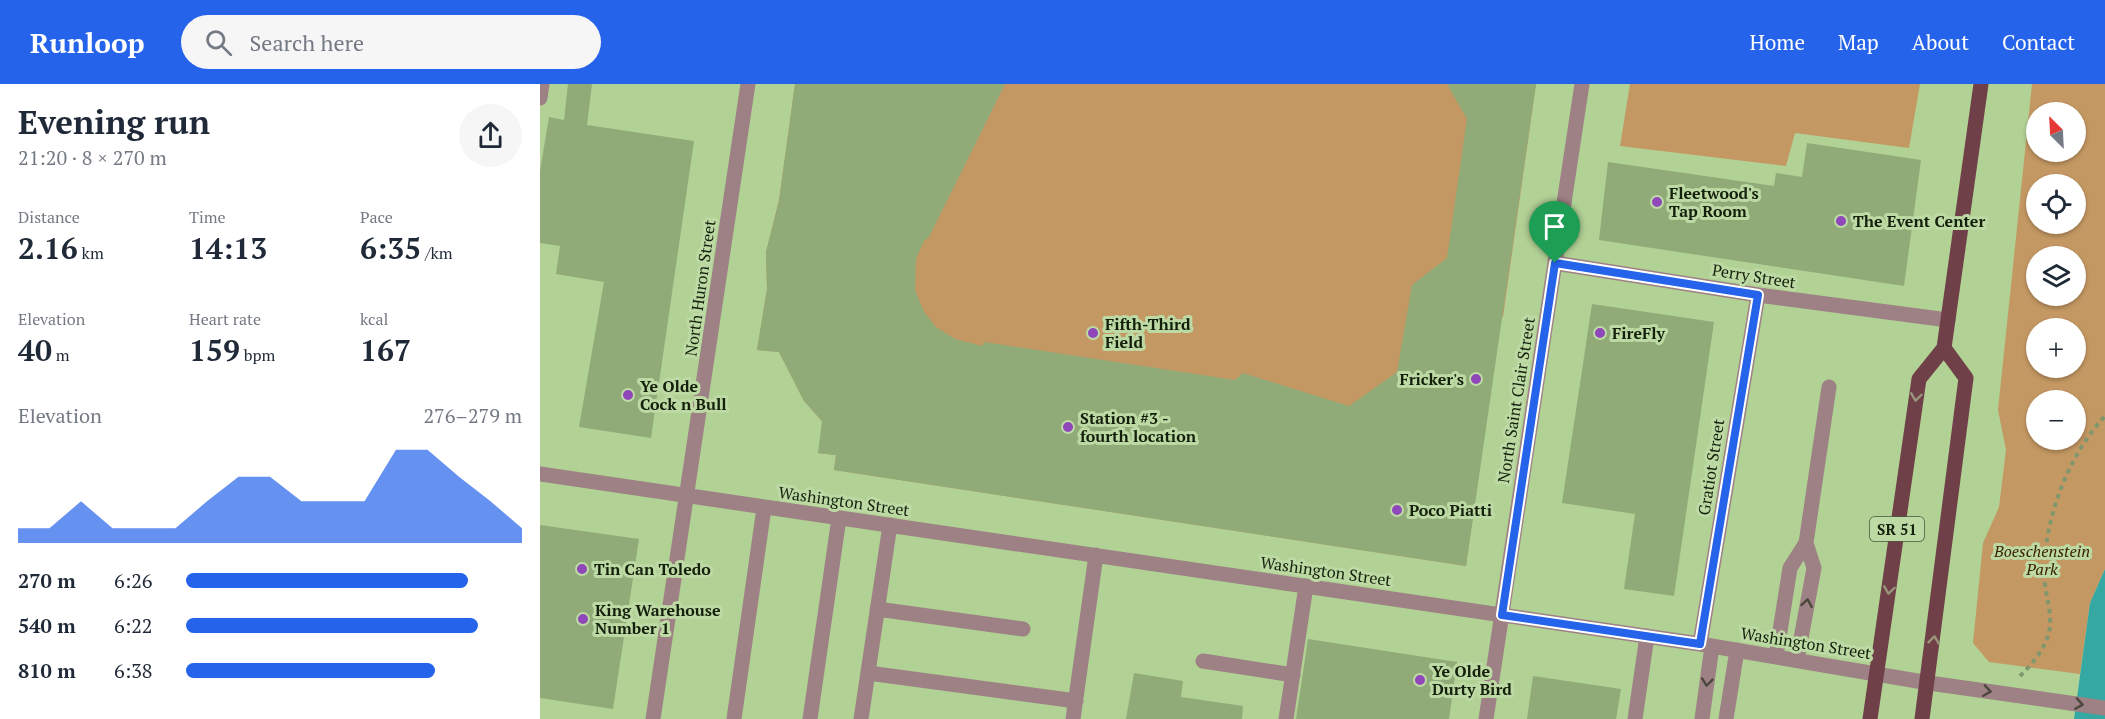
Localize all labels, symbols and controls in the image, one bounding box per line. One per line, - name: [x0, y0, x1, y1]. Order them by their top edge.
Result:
- search box: [181, 15, 601, 69]
- text: Runloop: [30, 24, 145, 61]
- icon: search: [202, 26, 235, 59]
- text: Search here: [250, 28, 364, 57]
- text: Home: [1749, 28, 1805, 56]
- text: Map: [1838, 28, 1879, 56]
- text: About: [1912, 28, 1969, 56]
- text: Contact: [2002, 28, 2075, 56]
- text: Evening run: [18, 100, 210, 143]
- north arrow: [2026, 102, 2086, 162]
- map controls: [2026, 102, 2086, 450]
- button: share: [459, 104, 522, 167]
- text: 21:20 · 8 × 270 m: [18, 144, 167, 171]
- button: locate: [2026, 174, 2086, 234]
- place label: Fleetwood's Tap Room: [1669, 182, 1759, 222]
- marker: Fleetwood's Tap Room: [1650, 195, 1664, 209]
- pin: [1529, 201, 1580, 263]
- text: Distance: [18, 206, 80, 228]
- text: Time: [189, 206, 226, 228]
- text: Pace: [360, 206, 393, 228]
- icon: arrive: [1538, 210, 1571, 243]
- place label: The Event Center: [1853, 210, 1985, 232]
- marker: The Event Center: [1834, 214, 1848, 228]
- street label: North Huron Street: [680, 218, 720, 358]
- text: 2.16: [18, 228, 78, 268]
- text: 14:13: [189, 228, 267, 268]
- text: 6:35: [360, 228, 421, 268]
- text: km: [78, 242, 104, 264]
- text: /km: [421, 242, 453, 264]
- button: layers: [2026, 246, 2086, 306]
- street label: Perry Street: [1711, 259, 1797, 293]
- text: Elevation: [18, 308, 85, 330]
- text: Heart rate: [189, 308, 261, 330]
- text: kcal: [360, 308, 388, 330]
- place label: Fifth-Third Field: [1105, 313, 1191, 353]
- street label: North Saint Clair Street: [1492, 316, 1540, 484]
- button: +: [2026, 318, 2086, 378]
- place label: FireFly: [1612, 322, 1666, 344]
- marker: Fifth-Third Field: [1086, 326, 1100, 340]
- marker: FireFly: [1593, 326, 1607, 340]
- text: 40: [18, 330, 52, 370]
- text: 159: [189, 330, 240, 370]
- text: 167: [360, 330, 411, 370]
- text: m: [52, 344, 70, 366]
- text: bpm: [240, 344, 275, 366]
- place label: Fricker's: [1399, 368, 1464, 390]
- marker: Fricker's: [1469, 372, 1483, 386]
- place label: Ye Olde Cock n Bull: [640, 375, 727, 415]
- marker: Ye Olde Cock n Bull: [621, 388, 635, 402]
- button: −: [2026, 390, 2086, 450]
- one-way arrow: [1911, 393, 1923, 402]
- text: Elevation: [18, 402, 102, 429]
- text: 276–279 m: [423, 402, 522, 429]
- place label: Station #3 - fourth location: [1080, 407, 1197, 447]
- street label: Gratiot Street: [1693, 417, 1729, 517]
- marker: Station #3 - fourth location: [1061, 420, 1075, 434]
- street label: Washington Street: [777, 481, 911, 521]
- place label: Poco Piatti: [1409, 499, 1492, 521]
- marker: Poco Piatti: [1390, 503, 1404, 517]
- road number: SR 51: [1870, 517, 1924, 541]
- park label: Boeschenstein Park: [1993, 540, 2090, 580]
- street label: Washington Street: [1259, 551, 1393, 591]
- place label: Tin Can Toledo: [594, 558, 711, 580]
- marker: Tin Can Toledo: [575, 562, 589, 576]
- text: 270 m: [18, 567, 76, 594]
- text: 6:26: [114, 567, 153, 594]
- one-way arrow: [1883, 586, 1895, 595]
- one-way arrow: [1800, 598, 1813, 608]
- place label: King Warehouse Number 1: [595, 599, 721, 639]
- text: 540 m: [18, 612, 76, 639]
- text: 6:22: [114, 612, 153, 639]
- marker: King Warehouse Number 1: [576, 612, 590, 626]
- street label: Washington Street: [1739, 622, 1873, 664]
- one-way arrow: [1927, 636, 1940, 645]
- text: 810 m: [18, 657, 76, 684]
- text: 6:38: [114, 657, 153, 684]
- place label: Ye Olde Durty Bird: [1432, 660, 1512, 700]
- marker: Ye Olde Durty Bird: [1413, 673, 1427, 687]
- one-way arrow: [1702, 678, 1714, 687]
- one-way arrow: [1982, 684, 1991, 696]
- one-way arrow: [2075, 698, 2084, 710]

